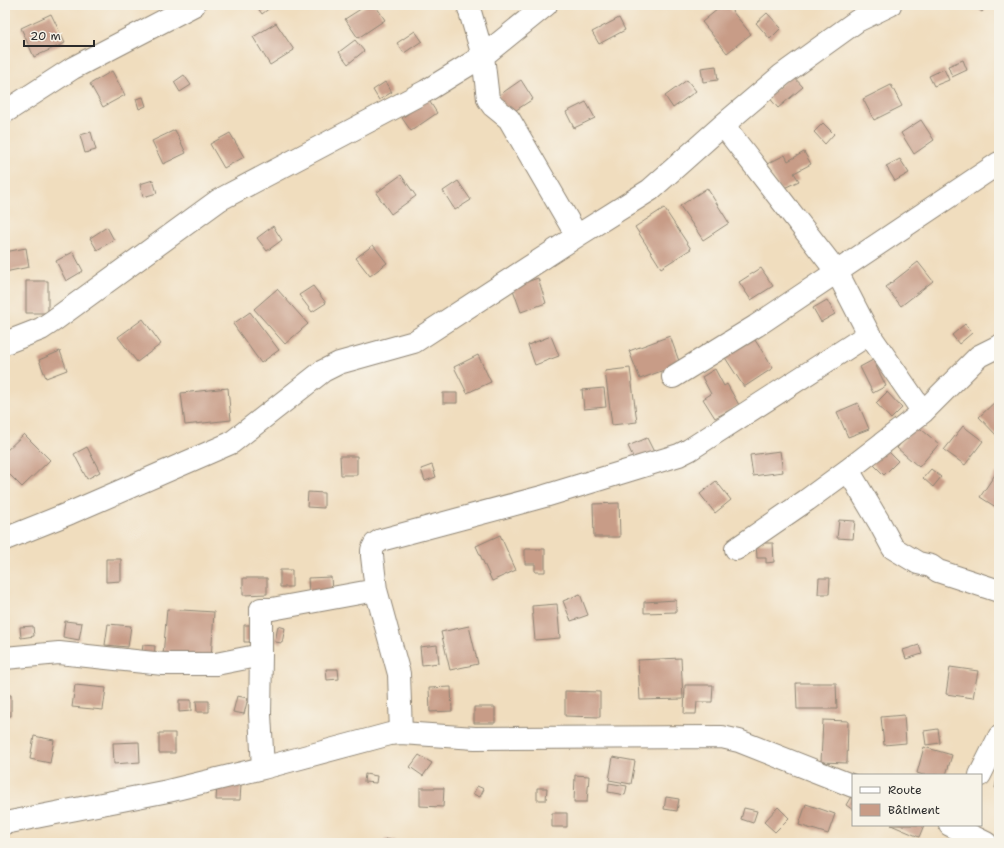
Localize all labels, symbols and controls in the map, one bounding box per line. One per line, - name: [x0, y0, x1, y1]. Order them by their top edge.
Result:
- scale bar: [24, 22, 94, 48]
- text: 20 m: [30, 28, 61, 44]
- legend: [852, 774, 982, 826]
- text: Route: [888, 782, 922, 798]
- text: Bâtiment: [888, 802, 940, 818]

